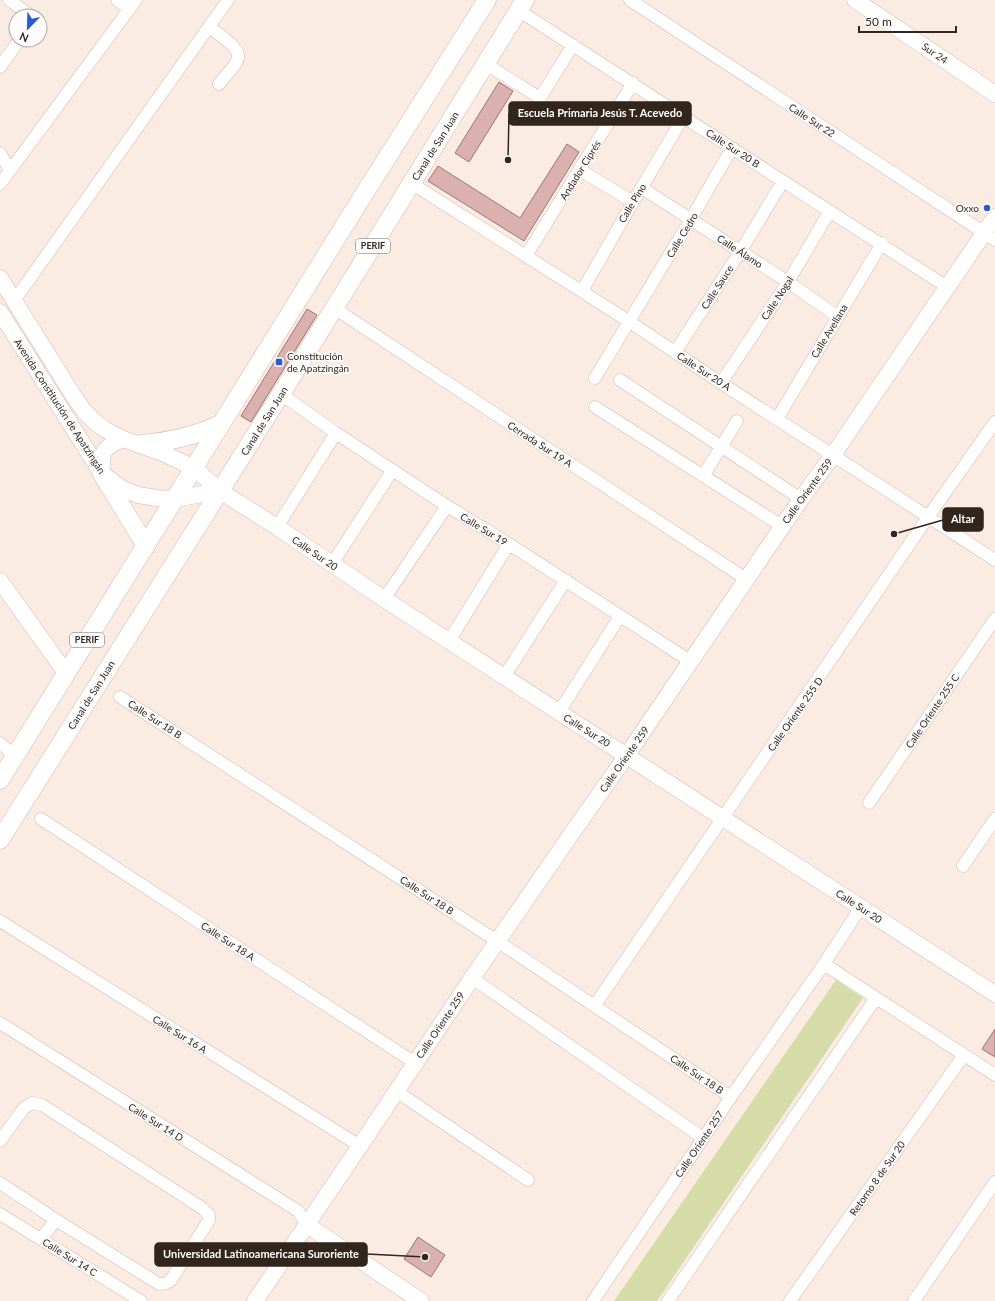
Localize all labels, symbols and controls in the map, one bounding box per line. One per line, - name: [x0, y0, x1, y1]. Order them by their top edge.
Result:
- north arrow: [8, 8, 48, 48]
- scale bar: [859, 8, 956, 34]
- text: 50 m: [865, 14, 892, 29]
- text: N: [17, 30, 30, 45]
- street label: Sur 24: [920, 40, 950, 66]
- street label: Calle Sur 22: [787, 101, 838, 139]
- callout: Escuela Primaria Jesús T. Acevedo: [509, 102, 691, 125]
- text: Escuela Primaria Jesús T. Acevedo: [518, 106, 682, 119]
- street label: Canal de San Juan: [409, 109, 461, 183]
- street label: Calle Sur 20 B: [704, 126, 762, 170]
- street label: Andador Ciprés: [557, 138, 603, 202]
- street label: Calle Pino: [616, 181, 649, 225]
- place label: Oxxo: [956, 202, 979, 214]
- marker: Oxxo: [982, 203, 992, 213]
- street label: Calle Cedro: [664, 210, 700, 260]
- street label: Calle Álamo: [715, 232, 765, 270]
- road number: PERIF: [356, 239, 390, 253]
- street label: Calle Sauce: [698, 263, 736, 311]
- street label: Calle Nogal: [758, 274, 796, 322]
- street label: Calle Avellana: [808, 302, 850, 360]
- street label: Avenida Constitución de Apatzingán: [12, 336, 108, 476]
- street label: Calle Sur 20 A: [675, 349, 733, 393]
- place label: Constitución de Apatzingán: [287, 350, 349, 374]
- marker: Constitución de Apatzingán: [274, 357, 284, 367]
- street label: Canal de San Juan: [238, 384, 290, 458]
- street label: Cerrada Sur 19 A: [505, 419, 575, 469]
- street label: Calle Oriente 259: [779, 456, 835, 526]
- callout: Altar: [943, 508, 983, 531]
- street label: Calle Sur 19: [458, 510, 510, 548]
- text: Altar: [950, 512, 976, 525]
- street label: Calle Sur 20: [290, 533, 340, 573]
- road number: PERIF: [70, 633, 104, 647]
- street label: Canal de San Juan: [65, 658, 117, 732]
- street label: Calle Oriente 255 C: [903, 671, 961, 750]
- street label: Calle Oriente 255 D: [765, 674, 825, 753]
- street label: Calle Sur 18 B: [126, 697, 184, 741]
- street label: Calle Sur 20: [561, 711, 613, 749]
- street label: Calle Oriente 259: [597, 724, 651, 794]
- street label: Calle Sur 18 B: [398, 873, 456, 917]
- street label: Calle Sur 20: [834, 887, 885, 925]
- street label: Calle Sur 18 A: [199, 919, 257, 963]
- street label: Calle Oriente 259: [413, 989, 467, 1061]
- street label: Calle Sur 16 A: [151, 1013, 210, 1056]
- street label: Calle Sur 18 B: [668, 1052, 726, 1096]
- street label: Calle Sur 14 D: [126, 1100, 186, 1144]
- street label: Calle Oriente 257: [672, 1108, 726, 1180]
- street label: Retorno 8 de Sur 20: [847, 1138, 907, 1218]
- street label: Calle Sur 14 C: [41, 1235, 100, 1279]
- callout: Universidad Latinoamericana Suroriente: [155, 1243, 367, 1266]
- text: Universidad Latinoamericana Suroriente: [163, 1247, 359, 1260]

